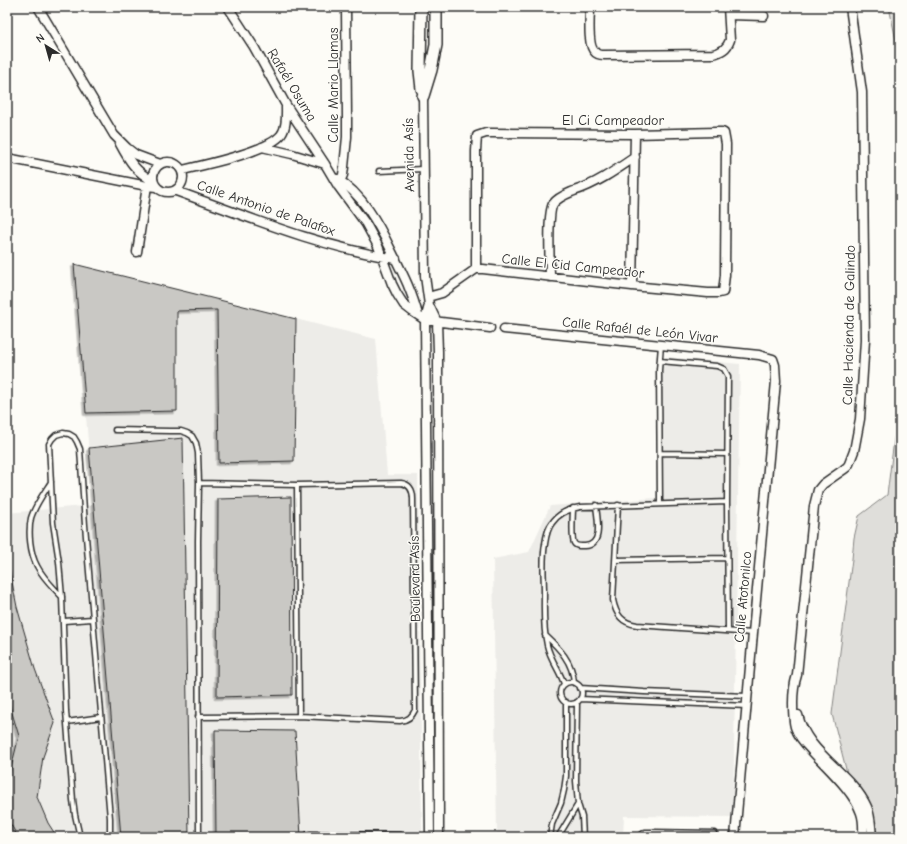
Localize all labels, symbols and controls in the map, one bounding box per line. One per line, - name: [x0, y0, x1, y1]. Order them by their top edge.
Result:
- north arrow: [26, 26, 66, 66]
- street label: Calle Mario Llamas: [325, 27, 342, 143]
- text: N: [34, 31, 47, 46]
- street label: Rafaél Osuma: [264, 46, 320, 124]
- street label: El Ci Campeador: [562, 112, 664, 129]
- street label: Avenida Asís: [400, 118, 418, 192]
- street label: Calle Antonio de Palafox: [195, 176, 338, 240]
- street label: Calle Hacienda de Galindo: [839, 245, 859, 405]
- street label: Calle El Cid Campeador: [501, 250, 646, 282]
- street label: Calle Rafaél de León Vivar: [561, 313, 719, 347]
- street label: Boulevard Asís: [406, 536, 424, 622]
- street label: Calle Atotonilco: [731, 551, 755, 643]

